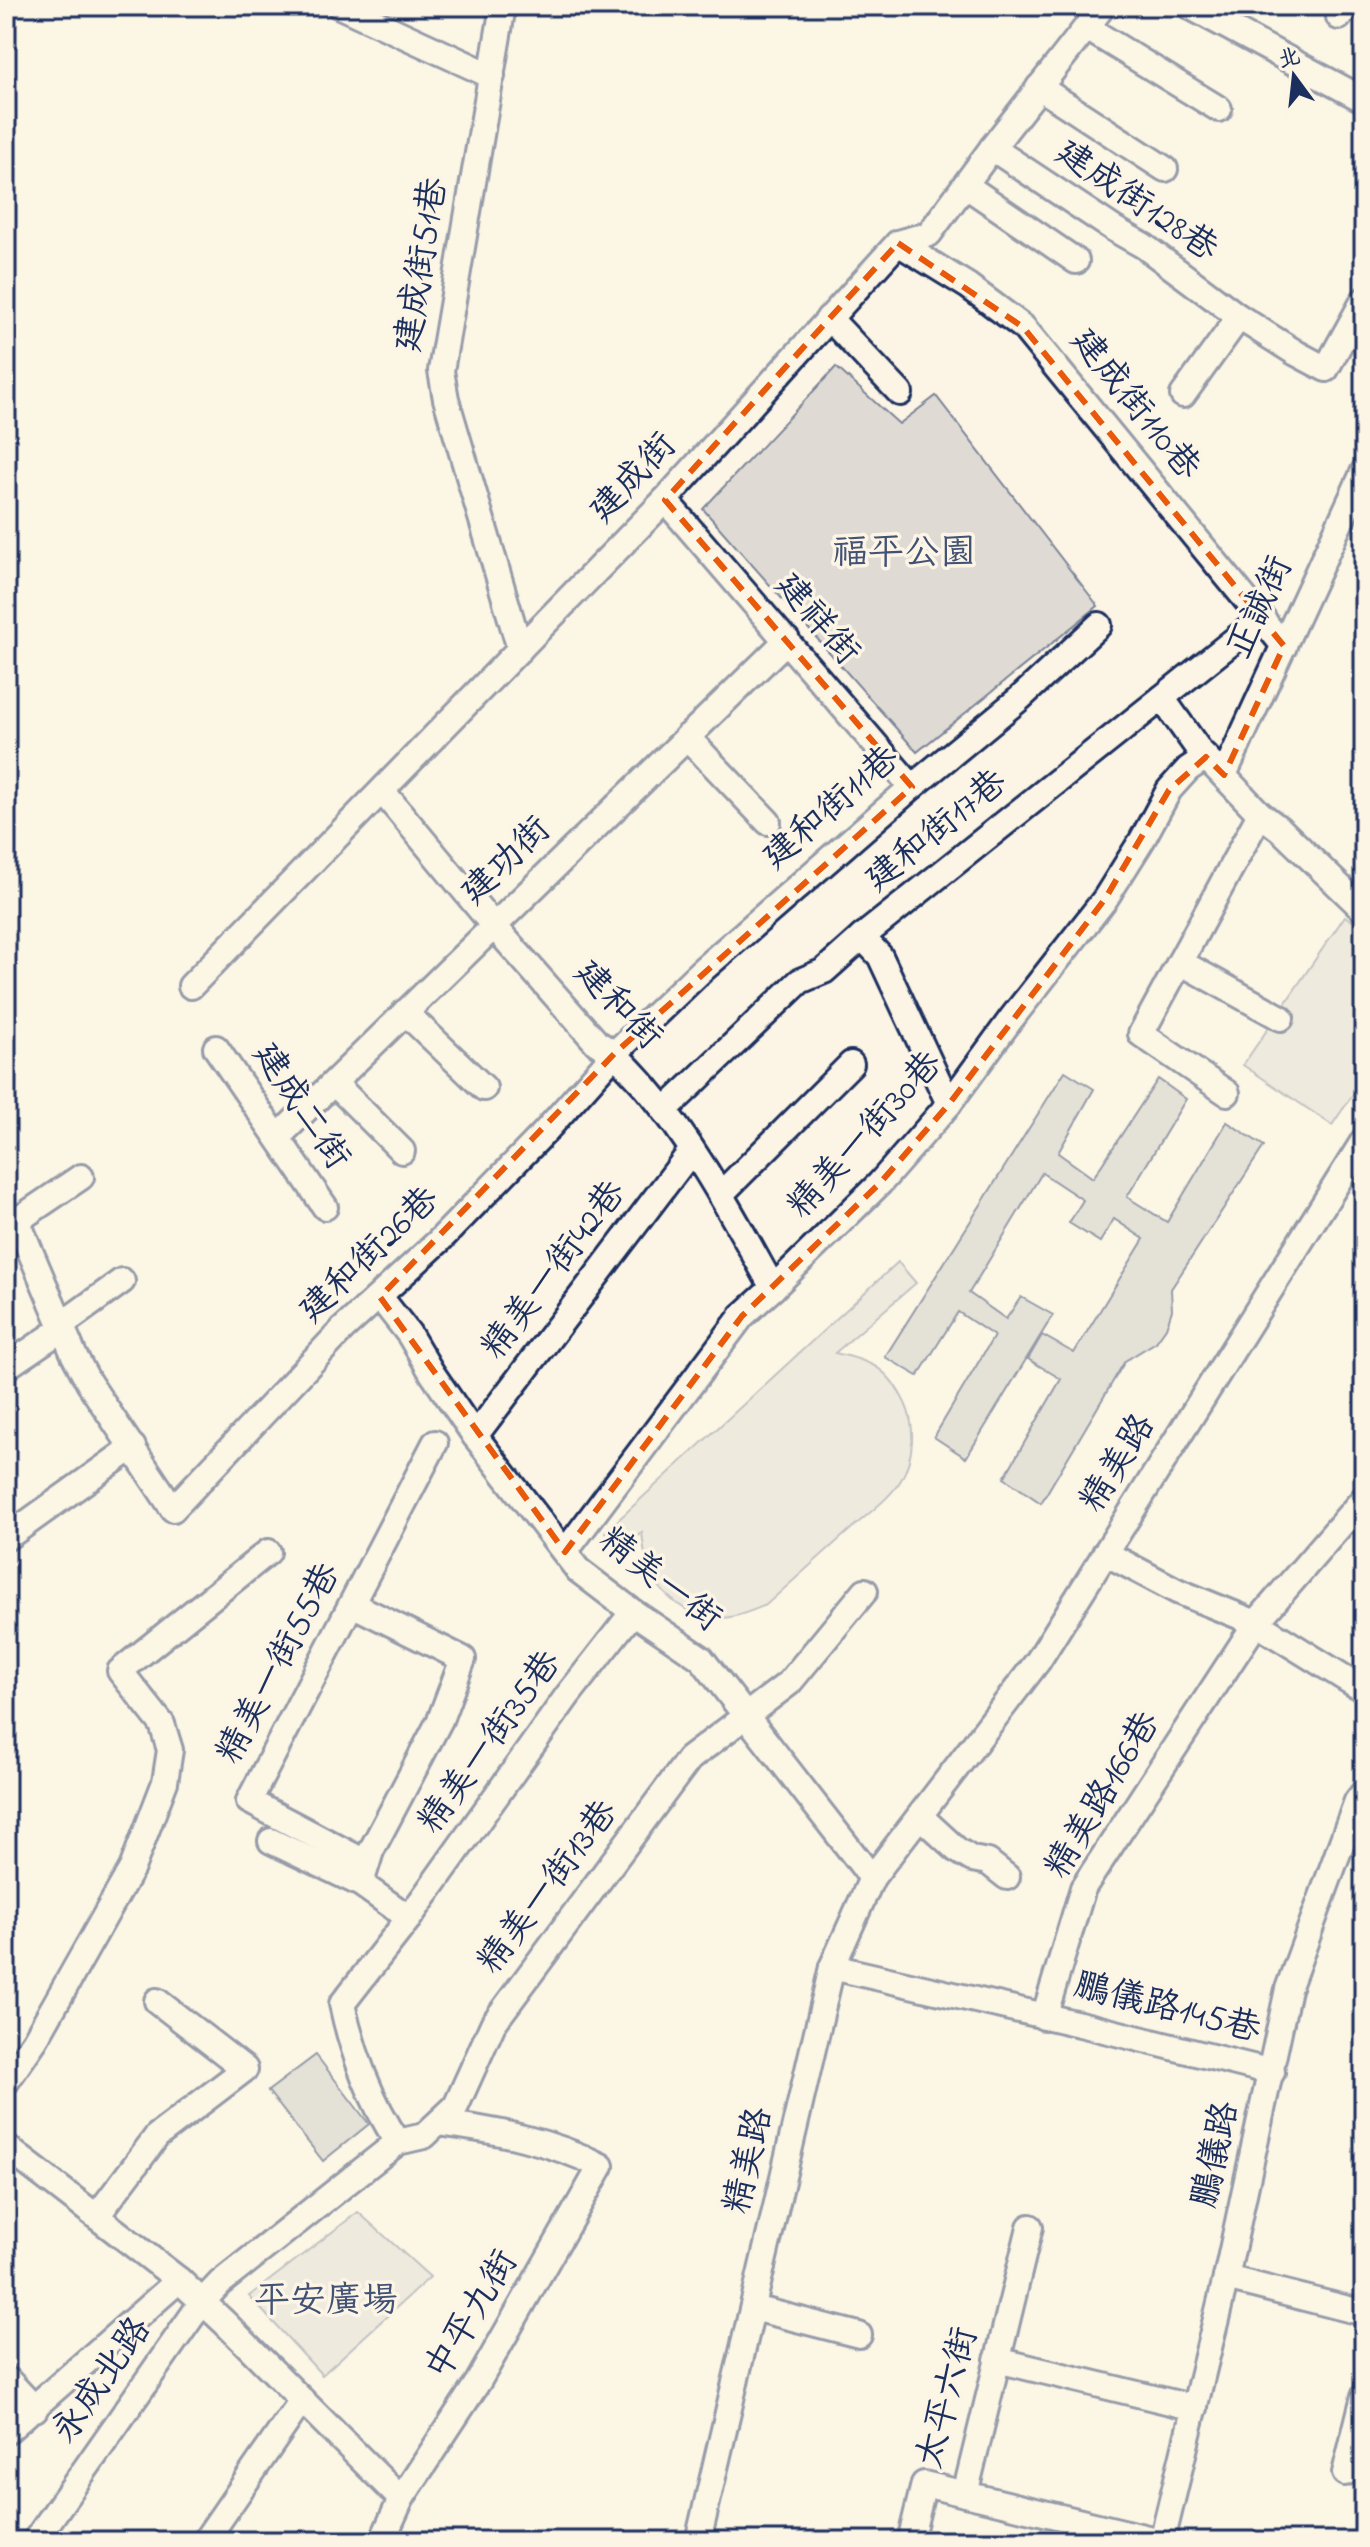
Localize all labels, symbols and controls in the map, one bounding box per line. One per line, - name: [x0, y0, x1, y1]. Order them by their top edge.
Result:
- north arrow: [1254, 36, 1334, 116]
- text: 北: [1275, 41, 1304, 78]
- street label: 建成街128巷: [1044, 128, 1228, 276]
- street label: 建成街51巷: [383, 174, 463, 356]
- street label: 建成街110巷: [1056, 317, 1212, 493]
- street label: 建成街: [578, 421, 690, 537]
- park label: 福平公園: [832, 528, 976, 581]
- street label: 正誠街: [1214, 548, 1308, 668]
- street label: 建祥街: [761, 562, 871, 678]
- street label: 建和街11巷: [752, 734, 912, 884]
- street label: 建和街17巷: [854, 758, 1020, 906]
- street label: 建功街: [450, 805, 564, 919]
- street label: 建和街: [560, 949, 674, 1063]
- street label: 建成二街: [238, 1032, 362, 1182]
- street label: 精美一街30巷: [776, 1040, 956, 1232]
- street label: 精美一街42巷: [470, 1170, 640, 1372]
- street label: 建和街26巷: [288, 1175, 452, 1337]
- street label: 精美路: [1068, 1404, 1170, 1524]
- street label: 精美一街: [586, 1516, 732, 1646]
- street label: 精美一街55巷: [205, 1554, 355, 1774]
- street label: 精美一街35巷: [406, 1640, 576, 1846]
- street label: 精美路166巷: [1033, 1702, 1175, 1890]
- street label: 精美一街13巷: [466, 1790, 632, 1986]
- street label: 鵬儀路145巷: [1068, 1960, 1266, 2058]
- street label: 鵬儀路: [1180, 2097, 1254, 2213]
- street label: 精美路: [712, 2102, 788, 2220]
- street label: 中平九街: [413, 2241, 533, 2391]
- park label: 平安廣場: [254, 2276, 398, 2329]
- street label: 永成北路: [40, 2307, 166, 2455]
- street label: 太平六街: [905, 2322, 993, 2474]

